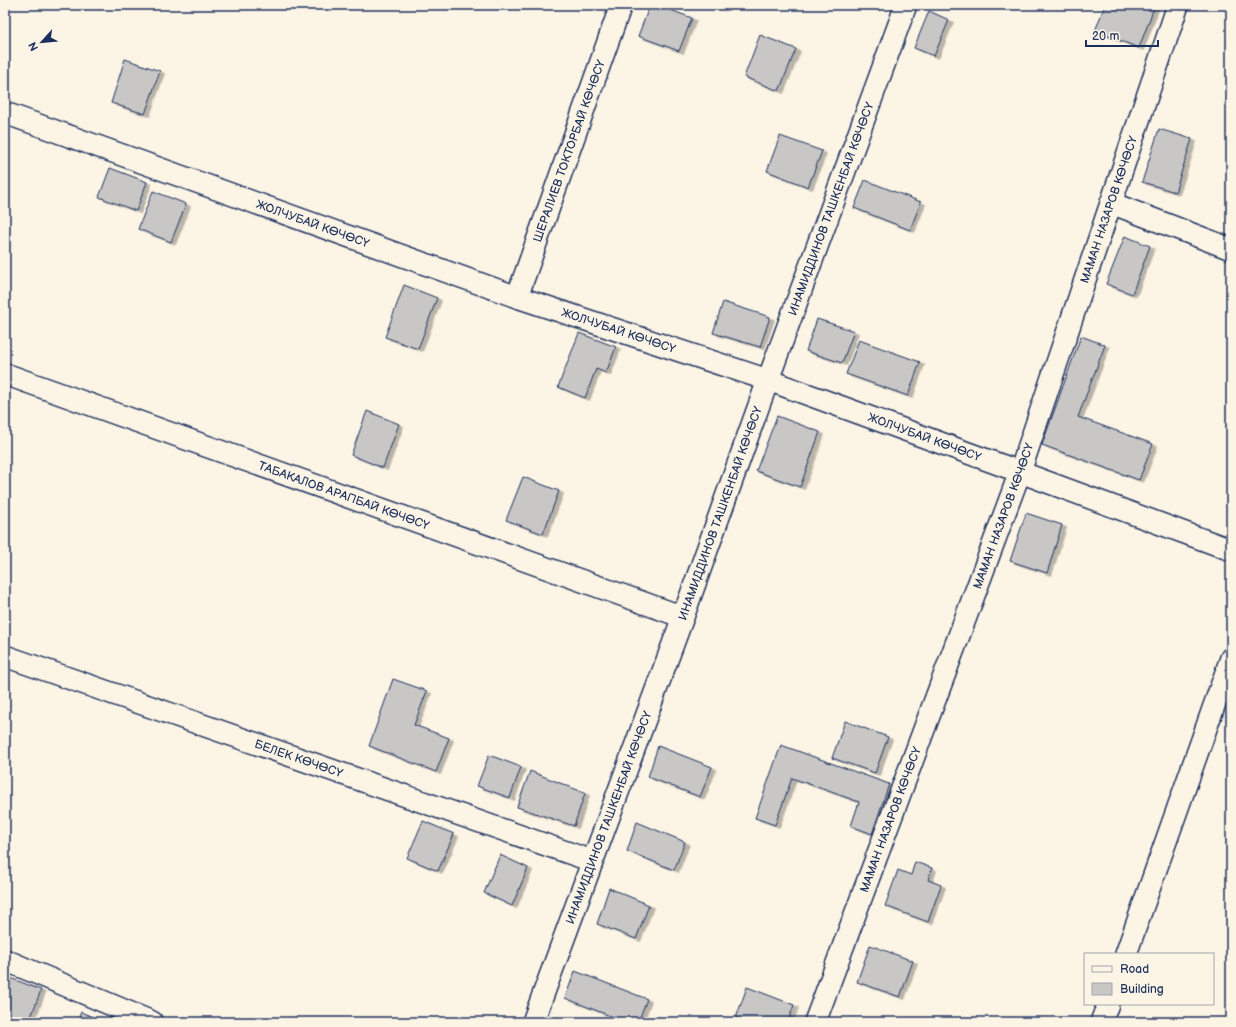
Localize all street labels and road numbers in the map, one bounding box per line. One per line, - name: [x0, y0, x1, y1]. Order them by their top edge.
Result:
- street label: ШЕРАЛИЕВ ТОКТОРБАЙ КӨЧӨСҮ: [530, 58, 608, 244]
- street label: ИНАМИДДИНОВ ТАШКЕНБАЙ КӨЧӨСҮ: [785, 100, 877, 318]
- street label: МАМАН НАЗАРОВ КӨЧӨСҮ: [1077, 134, 1141, 285]
- street label: ЖОЛЧУБАЙ КӨЧӨСҮ: [254, 196, 372, 251]
- street label: ЖОЛЧУБАЙ КӨЧӨСҮ: [559, 305, 678, 356]
- street label: ИНАМИДДИНОВ ТАШКЕНБАЙ КӨЧӨСҮ: [675, 404, 765, 622]
- street label: ЖОЛЧУБАЙ КӨЧӨСҮ: [866, 410, 983, 465]
- street label: МАМАН НАЗАРОВ КӨЧӨСҮ: [970, 441, 1037, 591]
- street label: ТАБАКАЛОВ АРАПБАЙ КӨЧӨСҮ: [256, 458, 432, 533]
- street label: ИНАМИДДИНОВ ТАШКЕНБАЙ КӨЧӨСҮ: [562, 709, 655, 926]
- street label: БЕЛЕК КӨЧӨСҮ: [252, 736, 345, 781]
- street label: МАМАН НАЗАРОВ КӨЧӨСҮ: [856, 745, 924, 895]

